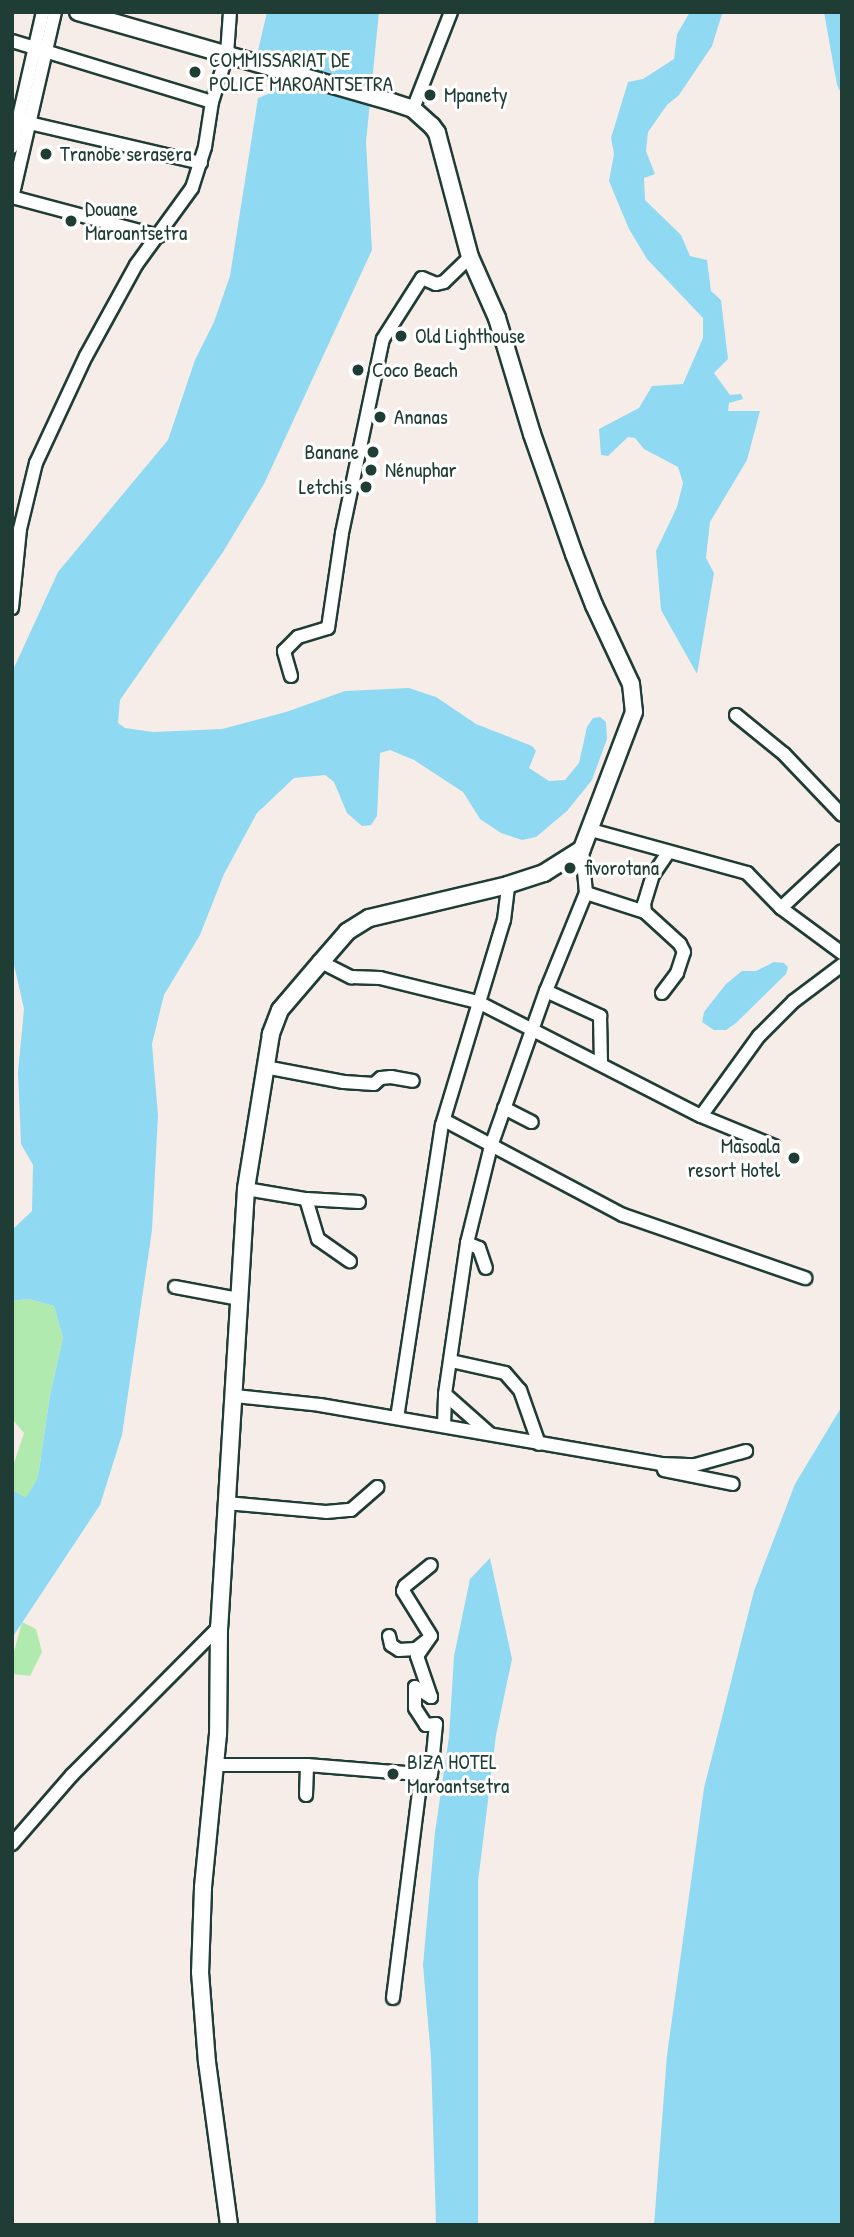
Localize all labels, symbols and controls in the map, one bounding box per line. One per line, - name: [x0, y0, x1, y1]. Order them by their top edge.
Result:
- place label: COMMISSARIAT DE POLICE MAROANTSETRA: [209, 47, 393, 97]
- marker: COMMISSARIAT DE POLICE MAROANTSETRA: [187, 64, 203, 80]
- place label: Mpanety: [444, 82, 508, 108]
- marker: Mpanety: [422, 87, 438, 103]
- place label: Tranobe serasera: [60, 141, 191, 167]
- marker: Tranobe serasera: [38, 146, 54, 162]
- place label: Douane Maroantsetra: [85, 196, 187, 246]
- marker: Douane Maroantsetra: [63, 213, 79, 229]
- place label: Old Lighthouse: [415, 323, 525, 349]
- marker: Old Lighthouse: [393, 328, 409, 344]
- place label: Coco Beach: [372, 357, 458, 383]
- marker: Coco Beach: [350, 362, 366, 378]
- place label: Ananas: [394, 404, 448, 430]
- marker: Ananas: [372, 409, 388, 425]
- place label: Banane: [305, 439, 359, 465]
- marker: Banane: [365, 444, 381, 460]
- place label: Nénuphar: [385, 457, 457, 483]
- marker: Nénuphar: [363, 462, 379, 478]
- place label: Letchis: [299, 474, 352, 500]
- marker: Letchis: [358, 479, 374, 495]
- place label: fivorotana: [584, 855, 659, 881]
- marker: fivorotana: [562, 860, 578, 876]
- place label: Masoala resort Hotel: [687, 1133, 780, 1183]
- marker: Masoala resort Hotel: [786, 1150, 802, 1166]
- place label: BIZA HOTEL Maroantsetra: [407, 1749, 509, 1799]
- marker: BIZA HOTEL Maroantsetra: [385, 1766, 401, 1782]

